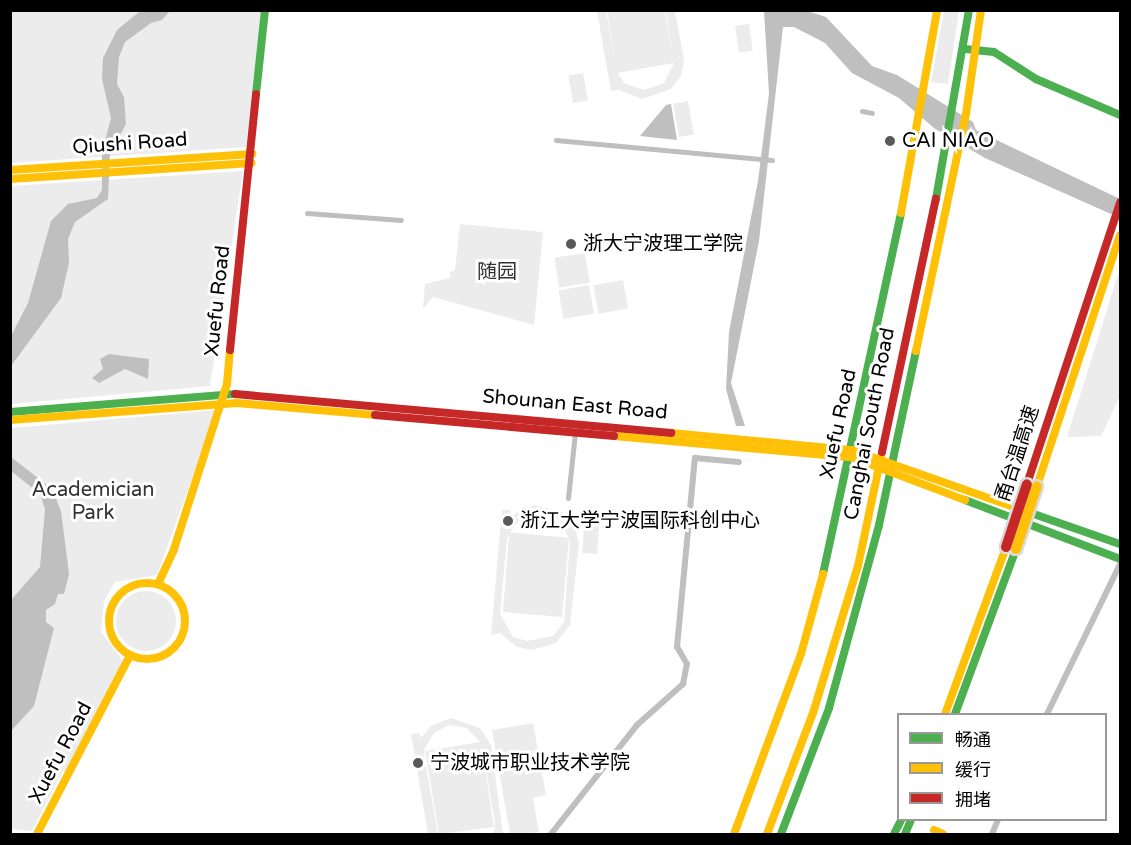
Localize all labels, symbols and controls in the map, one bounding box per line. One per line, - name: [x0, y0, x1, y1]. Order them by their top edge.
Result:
- street label: Qiushi Road: [72, 128, 188, 160]
- place label: CAI NIAO: [902, 129, 994, 153]
- marker: CAI NIAO: [883, 134, 897, 148]
- place label: 浙大宁波理工学院: [583, 232, 743, 256]
- marker: 浙大宁波理工学院: [564, 237, 578, 251]
- street label: Xuefu Road: [200, 244, 236, 358]
- park label: 随园: [477, 260, 517, 284]
- street label: Canghai South Road: [840, 326, 900, 522]
- street label: Xuefu Road: [816, 367, 862, 481]
- street label: Shounan East Road: [481, 385, 669, 425]
- street label: 甬台温高速: [991, 403, 1045, 505]
- park label: Academician Park: [32, 479, 154, 526]
- place label: 浙江大学宁波国际科创中心: [520, 509, 760, 533]
- marker: 浙江大学宁波国际科创中心: [501, 514, 515, 528]
- street label: Xuefu Road: [24, 698, 98, 808]
- legend: [897, 713, 1107, 821]
- text: 畅通: [955, 729, 991, 751]
- place label: 宁波城市职业技术学院: [430, 751, 630, 775]
- marker: 宁波城市职业技术学院: [411, 756, 425, 770]
- text: 缓行: [955, 759, 991, 781]
- text: 拥堵: [955, 789, 991, 811]

